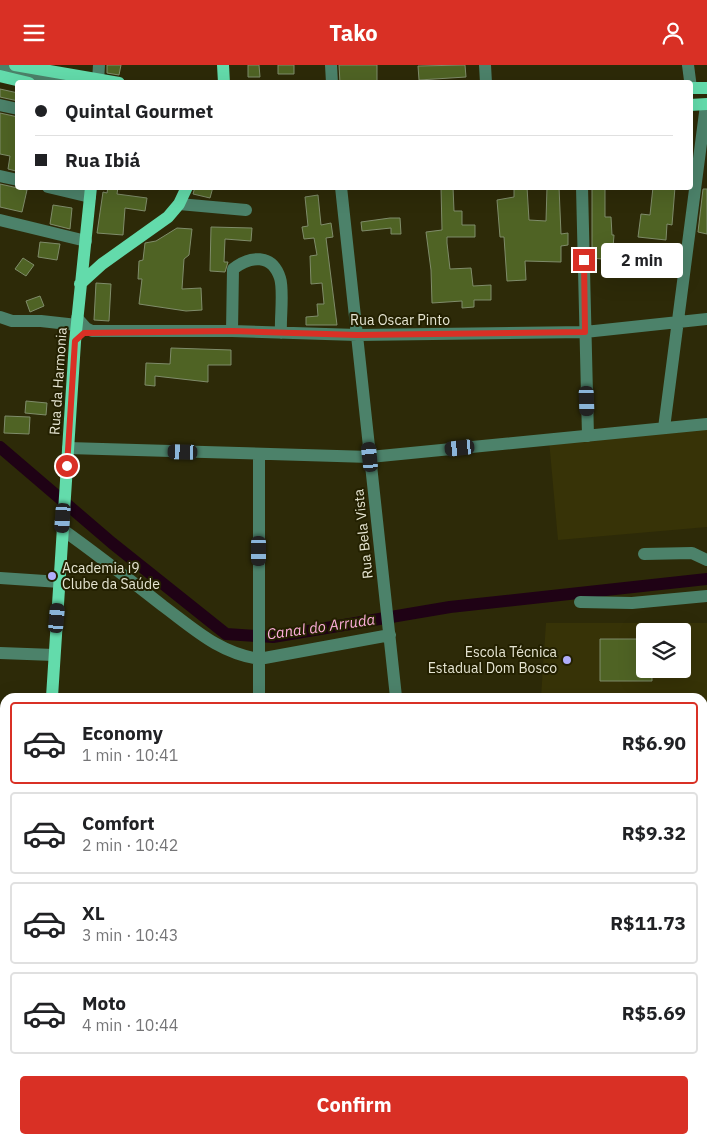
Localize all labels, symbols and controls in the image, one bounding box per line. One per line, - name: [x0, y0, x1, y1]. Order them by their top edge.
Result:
- text: Tako: [329, 18, 378, 47]
- icon: menu: [20, 19, 48, 47]
- icon: person: [659, 19, 687, 47]
- text: Quintal Gourmet: [65, 99, 213, 123]
- text: Rua Ibiá: [65, 148, 140, 172]
- callout: 2 min: [602, 243, 684, 277]
- route end: [573, 249, 595, 271]
- text: 2 min: [621, 250, 663, 270]
- street label: Rua Oscar Pinto: [350, 311, 450, 329]
- street label: Rua da Harmonia: [45, 326, 71, 436]
- car: [578, 386, 595, 416]
- car: [444, 439, 475, 457]
- car: [360, 441, 379, 473]
- car: [167, 444, 198, 460]
- route start: [56, 455, 78, 477]
- street label: Rua Bela Vista: [349, 488, 377, 580]
- car: [54, 503, 71, 533]
- car: [251, 536, 266, 566]
- place label: Academia i9 Clube da Saúde: [62, 559, 160, 593]
- marker: Academia i9 Clube da Saúde: [46, 570, 58, 582]
- car: [48, 602, 65, 634]
- water label: Canal do Arruda: [266, 609, 377, 644]
- map controls: [636, 623, 691, 678]
- button: layers: [636, 623, 691, 678]
- place label: Escola Técnica Estadual Dom Bosco: [428, 643, 558, 677]
- marker: Escola Técnica Estadual Dom Bosco: [561, 654, 573, 666]
- icon: car: [22, 721, 67, 766]
- text: Economy: [82, 721, 163, 745]
- text: R$6.90: [622, 731, 686, 755]
- text: 1 min · 10:41: [82, 745, 178, 765]
- icon: car: [22, 811, 67, 856]
- text: Comfort: [82, 811, 155, 835]
- text: R$9.32: [622, 821, 686, 845]
- text: 2 min · 10:42: [82, 835, 178, 855]
- icon: car: [22, 901, 67, 946]
- text: XL: [82, 901, 105, 925]
- text: R$11.73: [610, 911, 686, 935]
- text: 3 min · 10:43: [82, 925, 178, 945]
- icon: car: [22, 991, 67, 1036]
- text: Moto: [82, 991, 126, 1015]
- text: R$5.69: [622, 1001, 686, 1025]
- text: 4 min · 10:44: [82, 1015, 178, 1035]
- button: Confirm: [20, 1076, 688, 1134]

